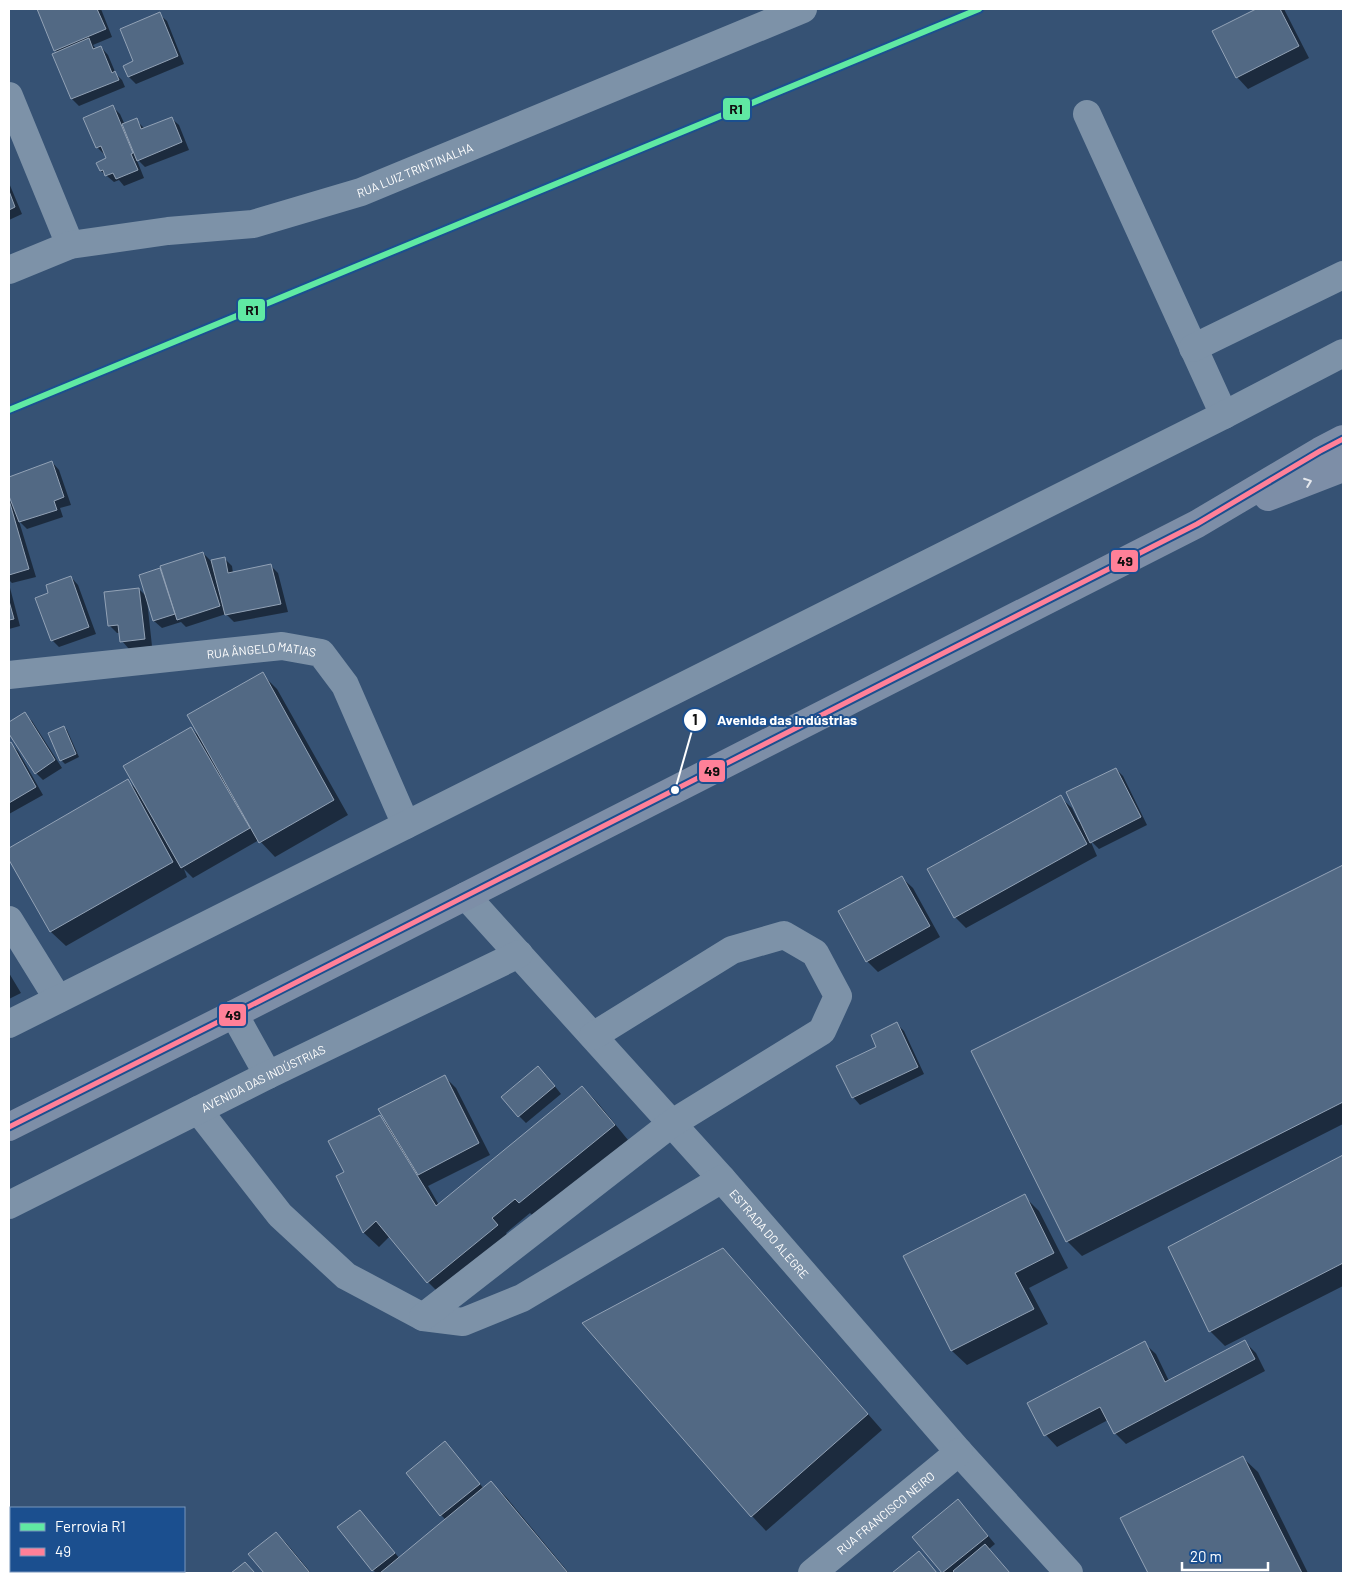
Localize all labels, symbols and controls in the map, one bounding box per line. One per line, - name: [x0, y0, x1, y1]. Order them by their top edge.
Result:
- line badge: R1: [722, 97, 751, 121]
- text: R1: [729, 100, 743, 117]
- street label: RUA LUIZ TRINTINALHA: [355, 140, 475, 200]
- line badge: R1: [237, 298, 266, 322]
- text: R1: [245, 301, 259, 318]
- one-way arrow: [1303, 478, 1311, 488]
- line badge: 49: [1110, 549, 1139, 573]
- text: 49: [1117, 552, 1133, 569]
- street label: RUA ÂNGELO MATIAS: [206, 638, 317, 661]
- callout: Avenida das Indústrias: [682, 706, 868, 735]
- text: 1: [692, 710, 698, 728]
- text: Avenida das Indústrias: [717, 711, 857, 728]
- line badge: 49: [698, 759, 726, 783]
- text: 49: [704, 762, 720, 779]
- line badge: 49: [218, 1003, 247, 1027]
- text: 49: [225, 1006, 241, 1023]
- street label: AVENIDA DAS INDÚSTRIAS: [199, 1042, 327, 1114]
- street label: ESTRADA DO ALEGRE: [727, 1186, 812, 1281]
- street label: RUA FRANCISCO NEIRO: [834, 1468, 937, 1557]
- legend: [10, 1507, 185, 1572]
- text: Ferrovia R1: [55, 1517, 126, 1535]
- scale bar: [1182, 1540, 1268, 1572]
- text: 49: [55, 1542, 71, 1560]
- text: 20 m: [1190, 1547, 1222, 1565]

